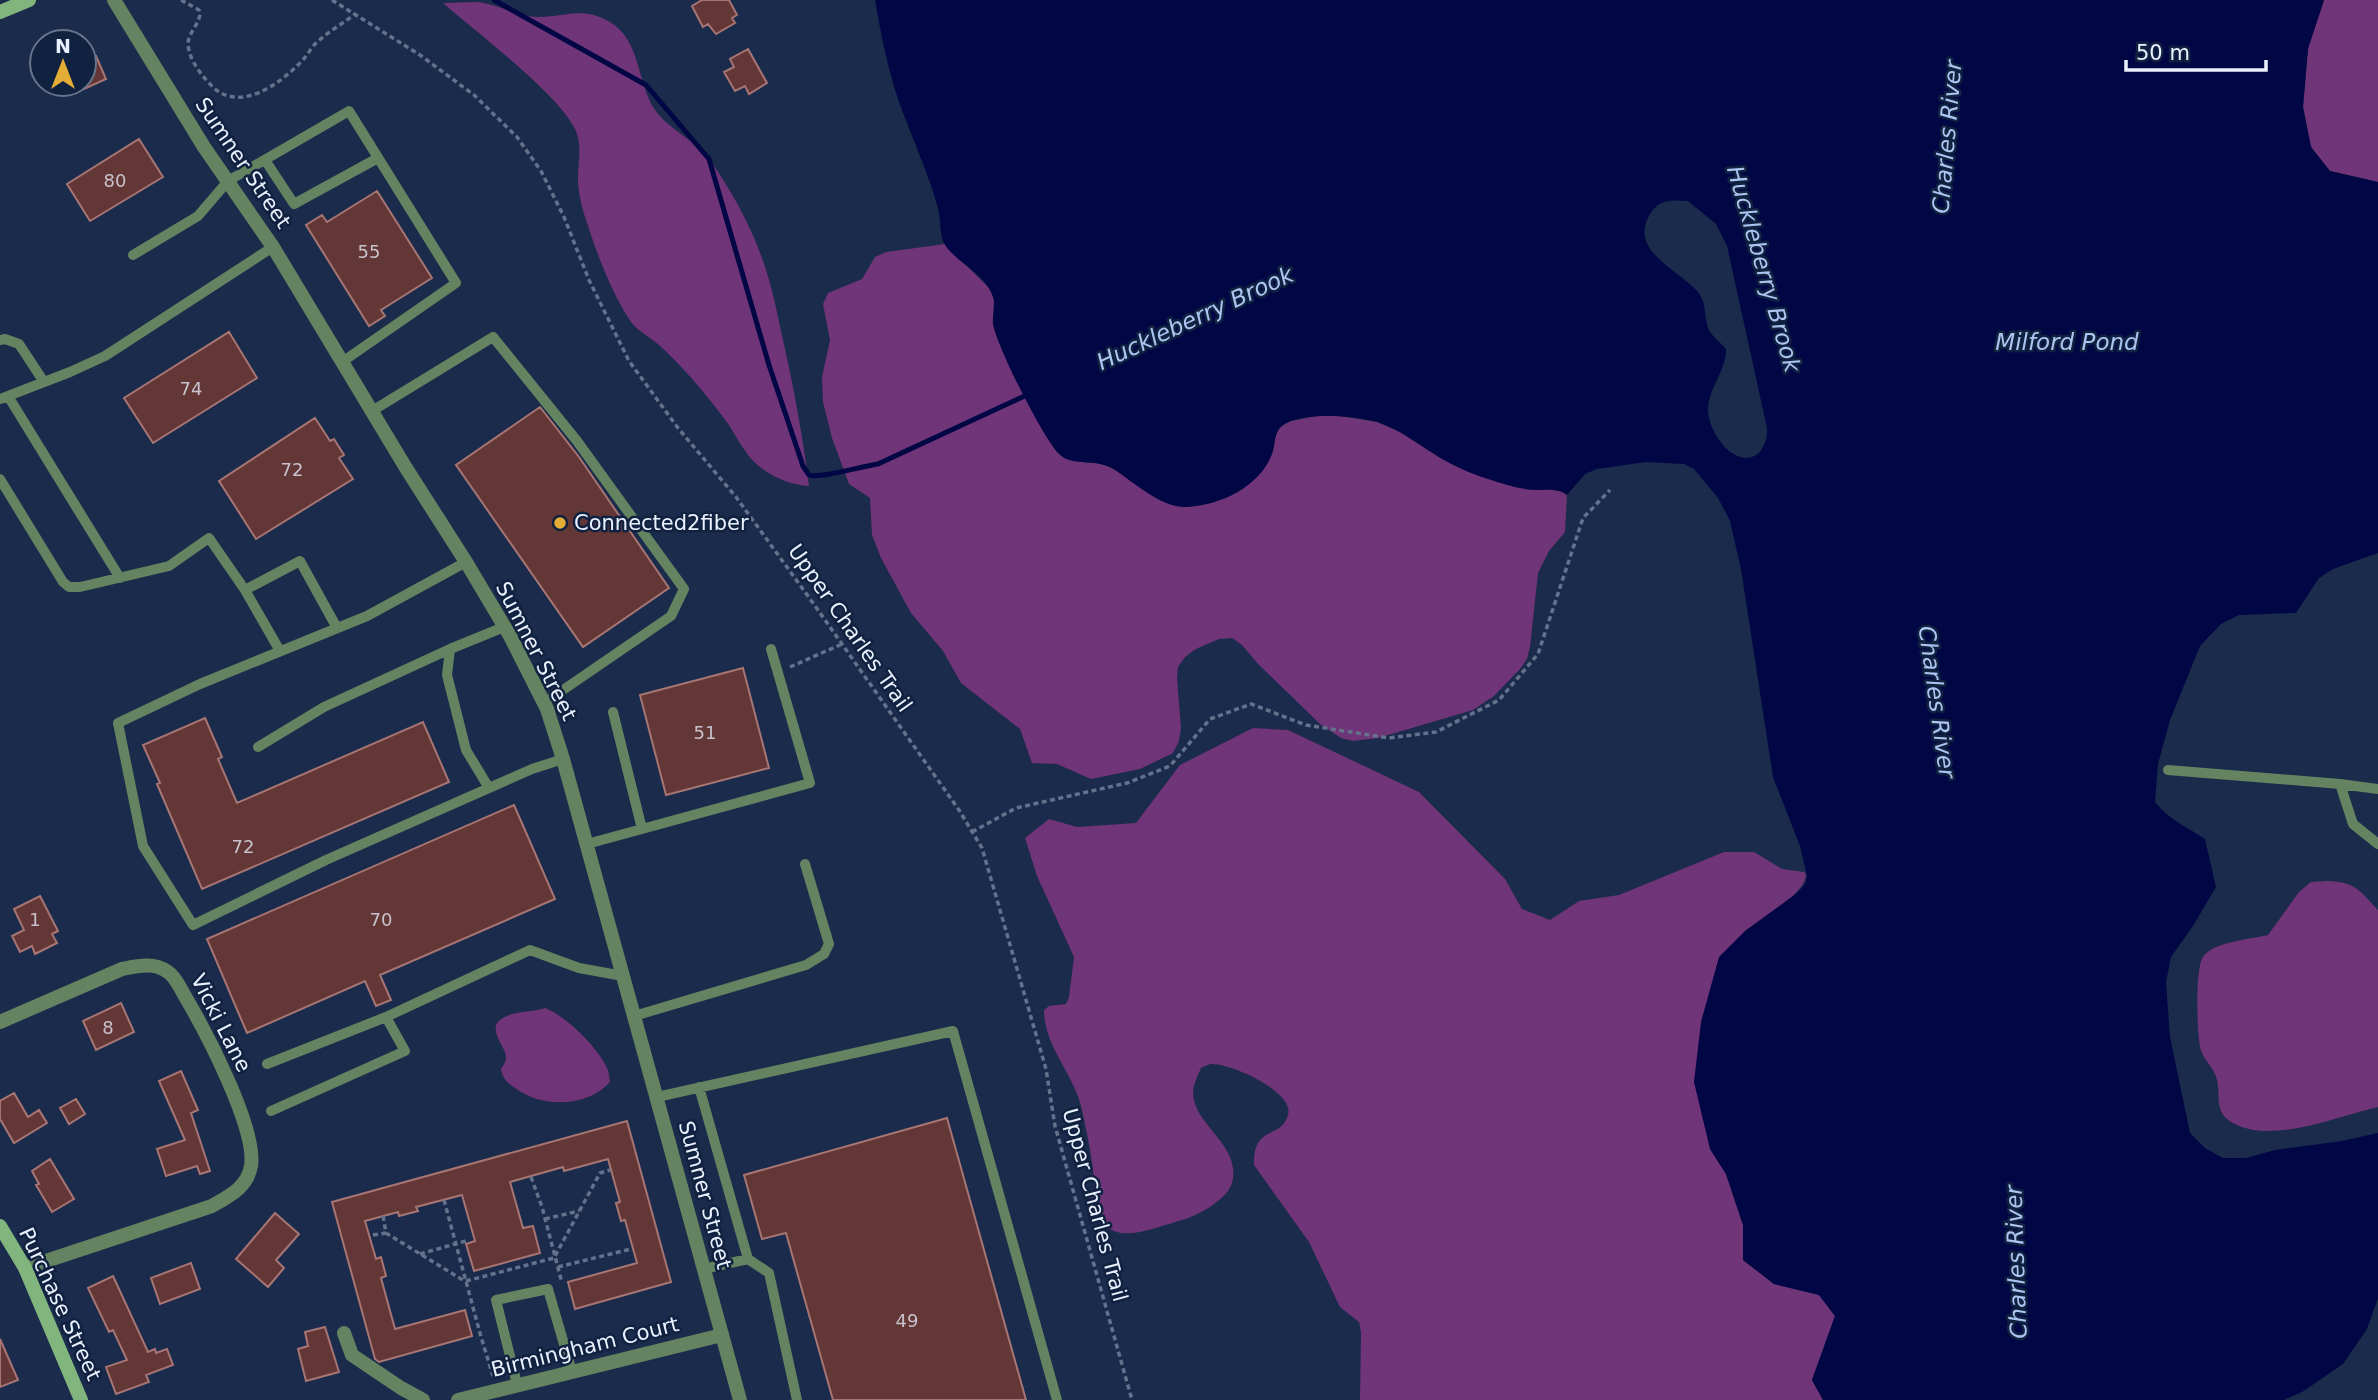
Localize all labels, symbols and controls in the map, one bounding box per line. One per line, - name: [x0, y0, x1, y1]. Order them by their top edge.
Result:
- north arrow: [28, 28, 98, 98]
- scale bar: [2126, 28, 2266, 72]
- text: N: [55, 35, 71, 57]
- text: 50 m: [2136, 41, 2190, 65]
- water label: Charles River: [1927, 58, 1967, 215]
- street label: Sumner Street: [190, 93, 296, 233]
- water label: Huckleberry Brook: [1722, 163, 1806, 377]
- house number: 80: [104, 170, 126, 191]
- house number: 55: [358, 241, 380, 262]
- water label: Huckleberry Brook: [1093, 260, 1299, 375]
- water label: Milford Pond: [1995, 329, 2139, 355]
- house number: 74: [180, 378, 202, 399]
- house number: 72: [281, 459, 303, 480]
- place label: Connected2fiber: [574, 511, 749, 535]
- marker: Connected2fiber: [552, 515, 568, 531]
- street label: Upper Charles Trail: [783, 540, 917, 716]
- street label: Sumner Street: [491, 578, 581, 724]
- water label: Charles River: [1913, 624, 1961, 781]
- house number: 51: [694, 722, 716, 743]
- house number: 72: [232, 836, 254, 857]
- house number: 1: [29, 909, 41, 930]
- house number: 70: [370, 909, 392, 930]
- street label: Vicki Lane: [186, 970, 256, 1076]
- house number: 8: [102, 1017, 114, 1038]
- street label: Upper Charles Trail: [1058, 1106, 1132, 1304]
- street label: Sumner Street: [674, 1118, 736, 1272]
- water label: Charles River: [2000, 1183, 2032, 1339]
- street label: Purchase Street: [14, 1224, 106, 1384]
- house number: 49: [896, 1310, 918, 1331]
- street label: Birmingham Court: [489, 1312, 681, 1382]

